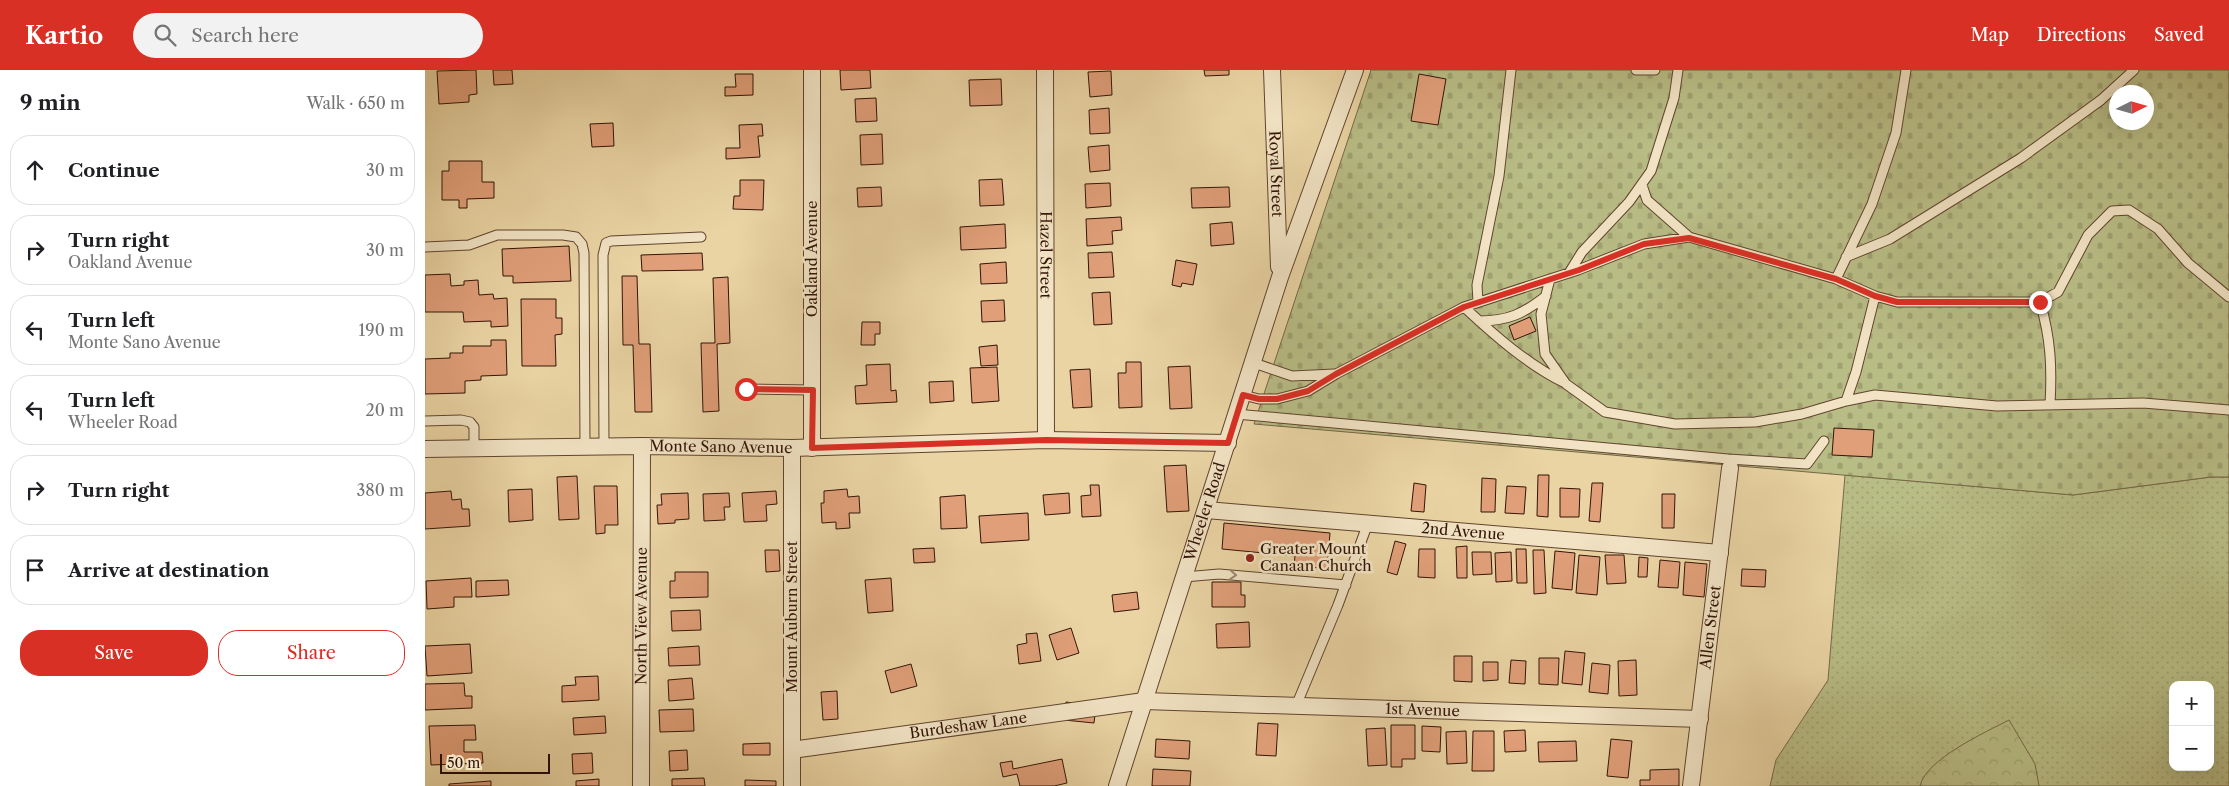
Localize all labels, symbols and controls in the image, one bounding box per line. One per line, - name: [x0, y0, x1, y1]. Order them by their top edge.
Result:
- search box: [133, 13, 483, 58]
- text: Kartio: [25, 21, 103, 50]
- icon: search: [151, 21, 179, 49]
- text: Search here: [191, 24, 299, 47]
- text: Map: [1970, 24, 2009, 46]
- text: Directions: [2037, 24, 2126, 46]
- text: Saved: [2154, 24, 2204, 46]
- north arrow: [2109, 85, 2154, 130]
- text: 9 min: [20, 90, 81, 115]
- text: Walk · 650 m: [306, 93, 405, 113]
- street label: Royal Street: [1265, 130, 1287, 218]
- icon: ahead: [21, 156, 49, 184]
- text: Continue: [68, 159, 160, 182]
- text: 30 m: [366, 160, 404, 180]
- street label: Oakland Avenue: [802, 201, 821, 317]
- street label: Hazel Street: [1036, 211, 1056, 300]
- text: Turn right: [68, 229, 169, 252]
- icon: right: [21, 236, 49, 264]
- text: 30 m: [366, 240, 404, 260]
- text: Oakland Avenue: [68, 252, 192, 272]
- route end: [2029, 291, 2052, 314]
- text: Turn left: [68, 309, 155, 332]
- icon: left: [21, 316, 49, 344]
- text: 190 m: [359, 320, 404, 340]
- text: Monte Sano Avenue: [68, 332, 221, 352]
- route start: [735, 378, 758, 401]
- text: Turn left: [68, 389, 155, 412]
- icon: left: [21, 396, 49, 424]
- text: 20 m: [365, 400, 404, 420]
- text: Wheeler Road: [68, 412, 178, 432]
- street label: Monte Sano Avenue: [649, 436, 793, 457]
- street label: Wheeler Road: [1179, 460, 1229, 564]
- icon: right: [21, 476, 49, 504]
- text: Turn right: [68, 479, 169, 502]
- text: 380 m: [356, 480, 404, 500]
- street label: 2nd Avenue: [1421, 518, 1506, 544]
- place label: Greater Mount Canaan Church: [1260, 539, 1372, 575]
- street label: Mount Auburn Street: [782, 540, 801, 693]
- street label: North View Avenue: [631, 547, 651, 685]
- marker: Greater Mount Canaan Church: [1244, 552, 1256, 564]
- icon: arrive: [21, 556, 49, 584]
- text: Arrive at destination: [68, 559, 269, 582]
- one-way arrow: [1229, 569, 1237, 580]
- street label: Allen Street: [1695, 583, 1725, 671]
- button: Save: [20, 630, 208, 676]
- button: Share: [218, 630, 405, 676]
- map controls: [2169, 681, 2214, 771]
- button: +: [2169, 681, 2214, 726]
- street label: 1st Avenue: [1385, 699, 1460, 720]
- street label: Burdeshaw Lane: [908, 707, 1028, 743]
- button: −: [2169, 726, 2214, 771]
- scale bar: [440, 751, 550, 774]
- text: 50 m: [447, 754, 480, 772]

